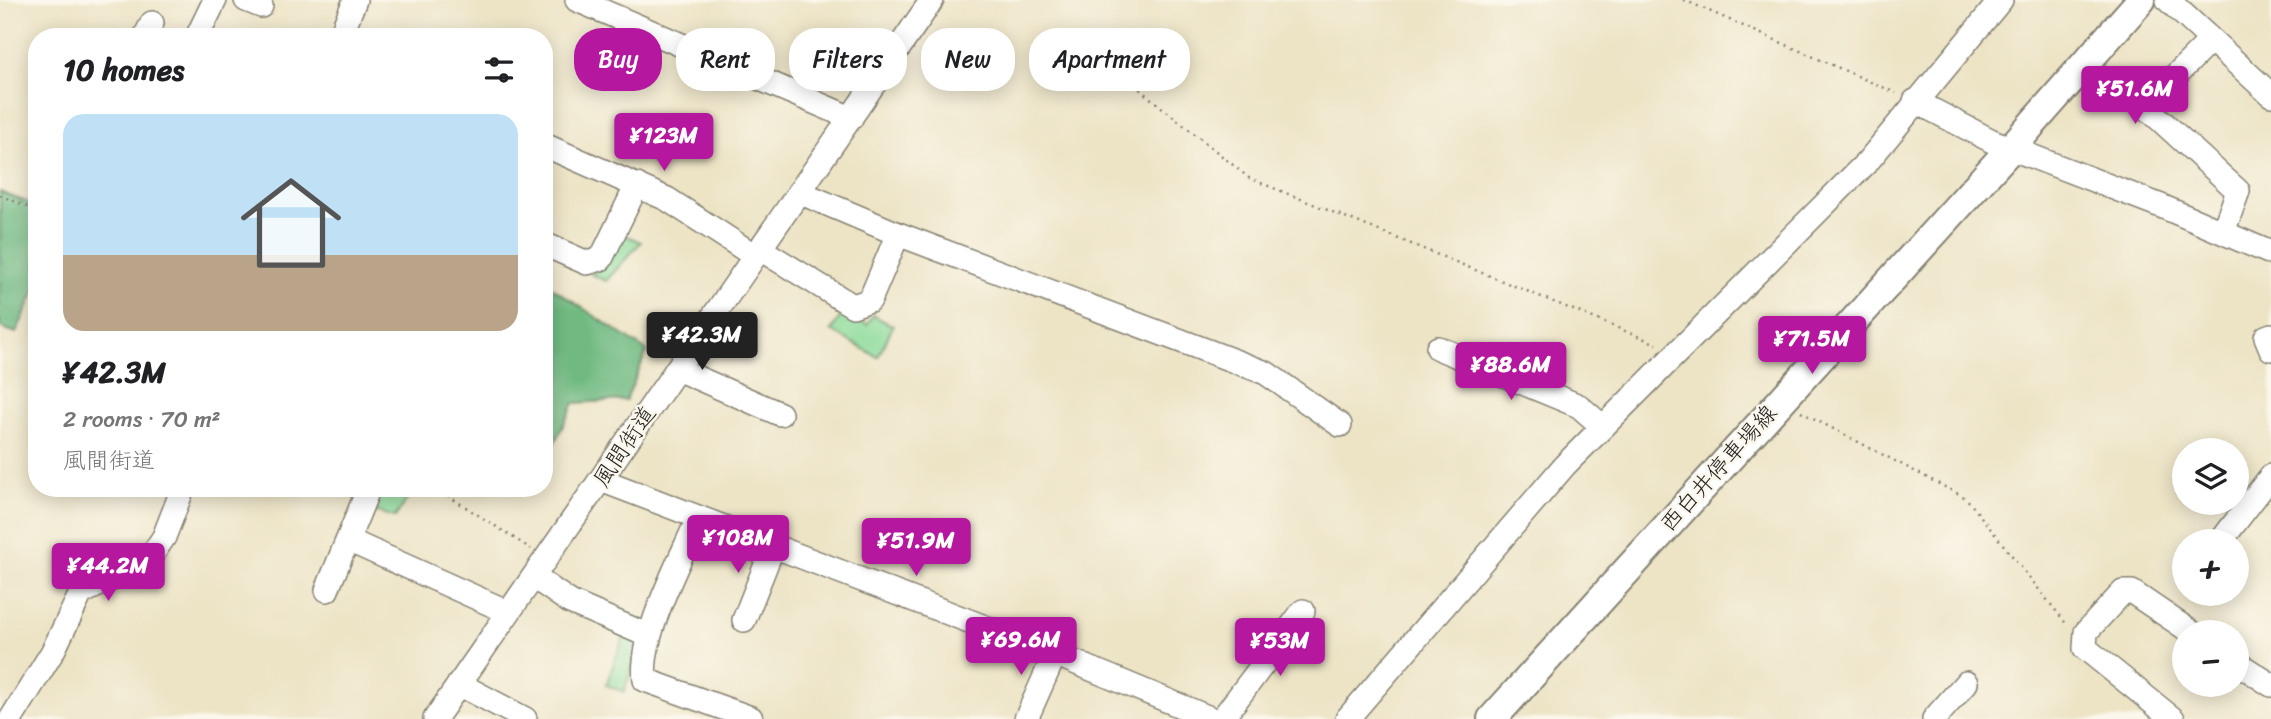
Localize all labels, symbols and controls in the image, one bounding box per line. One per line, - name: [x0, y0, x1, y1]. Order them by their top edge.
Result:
- chip: Buy: [574, 28, 662, 91]
- chip: Rent: [676, 28, 775, 91]
- chip: Filters: [789, 28, 907, 91]
- chip: New: [921, 28, 1015, 91]
- chip: Apartment: [1029, 28, 1190, 91]
- text: 10 homes: [63, 43, 184, 97]
- icon: filters: [480, 51, 518, 89]
- pin: ¥51.6M: [2078, 66, 2192, 126]
- text: ¥51.6M: [2097, 68, 2173, 109]
- pin: ¥123M: [615, 114, 713, 173]
- text: ¥123M: [630, 115, 698, 156]
- icon: home: [228, 160, 354, 286]
- pin: ¥42.3M: [645, 312, 759, 372]
- text: ¥42.3M: [663, 314, 741, 355]
- pin: ¥71.5M: [1755, 316, 1869, 376]
- text: ¥71.5M: [1774, 318, 1850, 359]
- pin: ¥88.6M: [1454, 342, 1568, 402]
- text: ¥88.6M: [1471, 344, 1551, 385]
- text: ¥42.3M: [63, 345, 166, 399]
- street label: 西白井停車場線: [1649, 395, 1787, 542]
- street label: 風間街道: [582, 397, 667, 496]
- text: 2 rooms · 70 m²: [63, 399, 221, 440]
- map controls: [2172, 438, 2249, 697]
- button: layers: [2172, 438, 2249, 515]
- text: 風間街道: [63, 440, 155, 481]
- pin: ¥108M: [689, 516, 787, 575]
- text: ¥108M: [703, 517, 773, 558]
- pin: ¥51.9M: [859, 518, 973, 578]
- text: ¥51.9M: [878, 520, 954, 561]
- button: +: [2172, 529, 2249, 606]
- pin: ¥44.2M: [51, 544, 165, 603]
- text: ¥44.2M: [68, 545, 148, 586]
- pin: ¥69.6M: [964, 618, 1078, 677]
- pin: ¥53M: [1239, 618, 1321, 678]
- text: ¥69.6M: [982, 619, 1060, 660]
- text: ¥53M: [1251, 620, 1309, 661]
- button: −: [2172, 620, 2249, 697]

